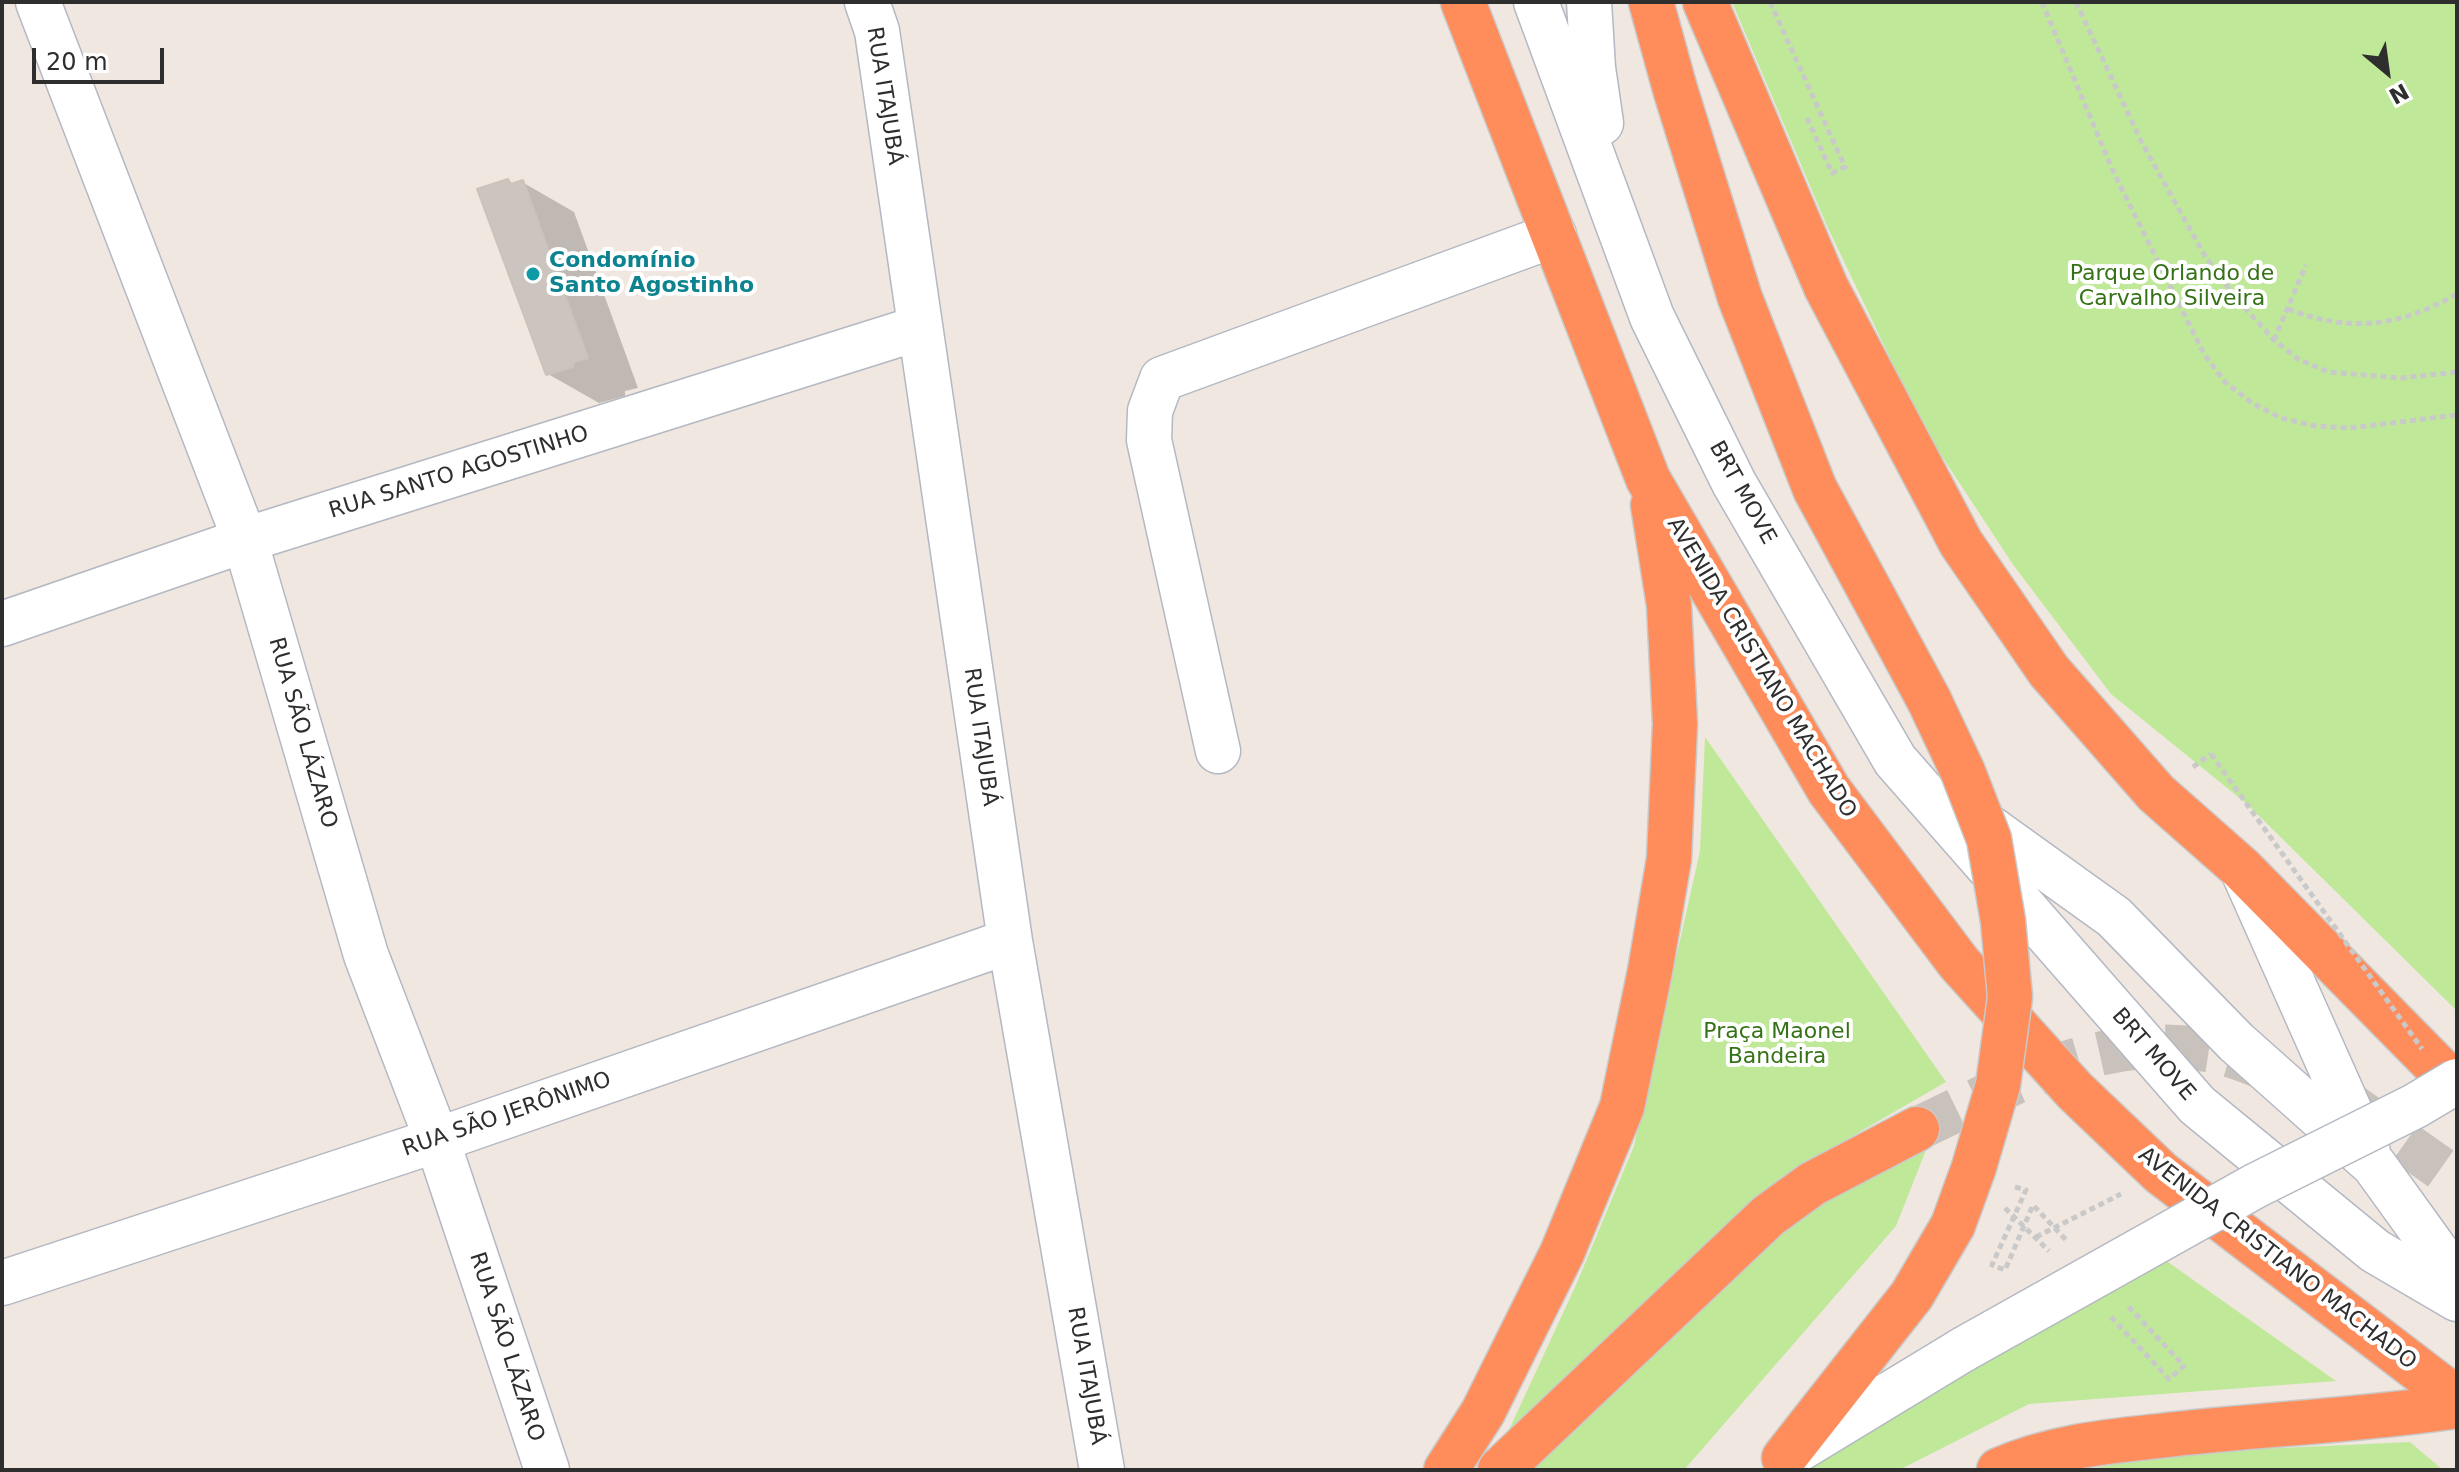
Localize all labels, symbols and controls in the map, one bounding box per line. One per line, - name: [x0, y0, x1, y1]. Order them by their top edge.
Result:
- street label: RUA ITAJUBÁ: [860, 25, 908, 167]
- scale bar: [36, 32, 168, 82]
- north arrow: [2347, 32, 2427, 112]
- text: 20 m: [46, 48, 108, 76]
- text: N: [2385, 78, 2413, 109]
- place label: Condomínio Santo Agostinho: [549, 248, 754, 300]
- park label: Parque Orlando de Carvalho Silveira: [2070, 261, 2274, 312]
- marker: Condomínio Santo Agostinho: [524, 265, 542, 283]
- street label: RUA SANTO AGOSTINHO: [326, 421, 592, 525]
- street label: BRT MOVE: [1703, 437, 1781, 549]
- street label: AVENIDA CRISTIANO MACHADO: [1661, 513, 1861, 823]
- street label: RUA SÃO LÁZARO: [262, 635, 342, 831]
- street label: RUA ITAJUBÁ: [957, 666, 1003, 808]
- street label: BRT MOVE: [2106, 1003, 2200, 1107]
- park label: Praça Maonel Bandeira: [1703, 1019, 1851, 1070]
- street label: RUA SÃO JERÔNIMO: [399, 1067, 615, 1163]
- street label: AVENIDA CRISTIANO MACHADO: [2133, 1142, 2421, 1376]
- street label: RUA SÃO LÁZARO: [463, 1249, 549, 1445]
- street label: RUA ITAJUBÁ: [1061, 1305, 1111, 1447]

